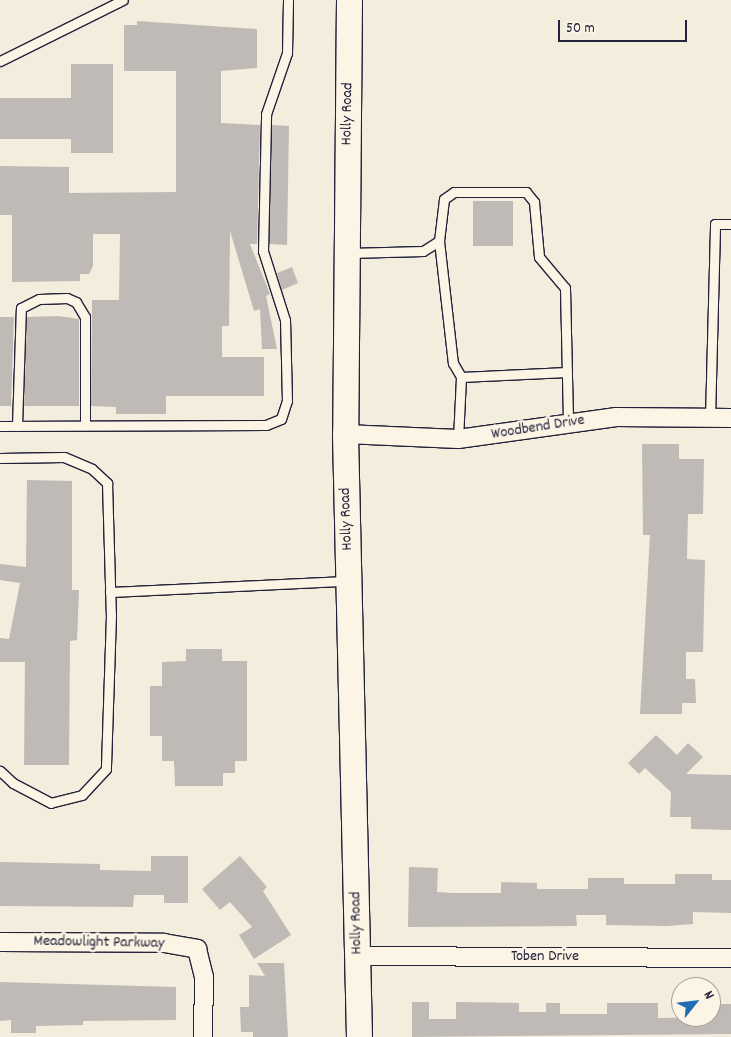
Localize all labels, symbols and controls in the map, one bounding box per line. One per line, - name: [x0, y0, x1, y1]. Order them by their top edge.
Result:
- scale bar: [561, 10, 690, 42]
- text: 50 m: [566, 18, 595, 40]
- street label: Holly Road: [338, 82, 358, 146]
- street label: Woodbend Drive: [490, 411, 586, 445]
- street label: Holly Road: [336, 487, 358, 551]
- street label: Holly Road: [347, 891, 367, 955]
- street label: Meadowlight Parkway: [33, 932, 165, 954]
- street label: Toben Drive: [511, 947, 579, 967]
- north arrow: [671, 977, 721, 1027]
- text: N: [698, 987, 719, 1003]

